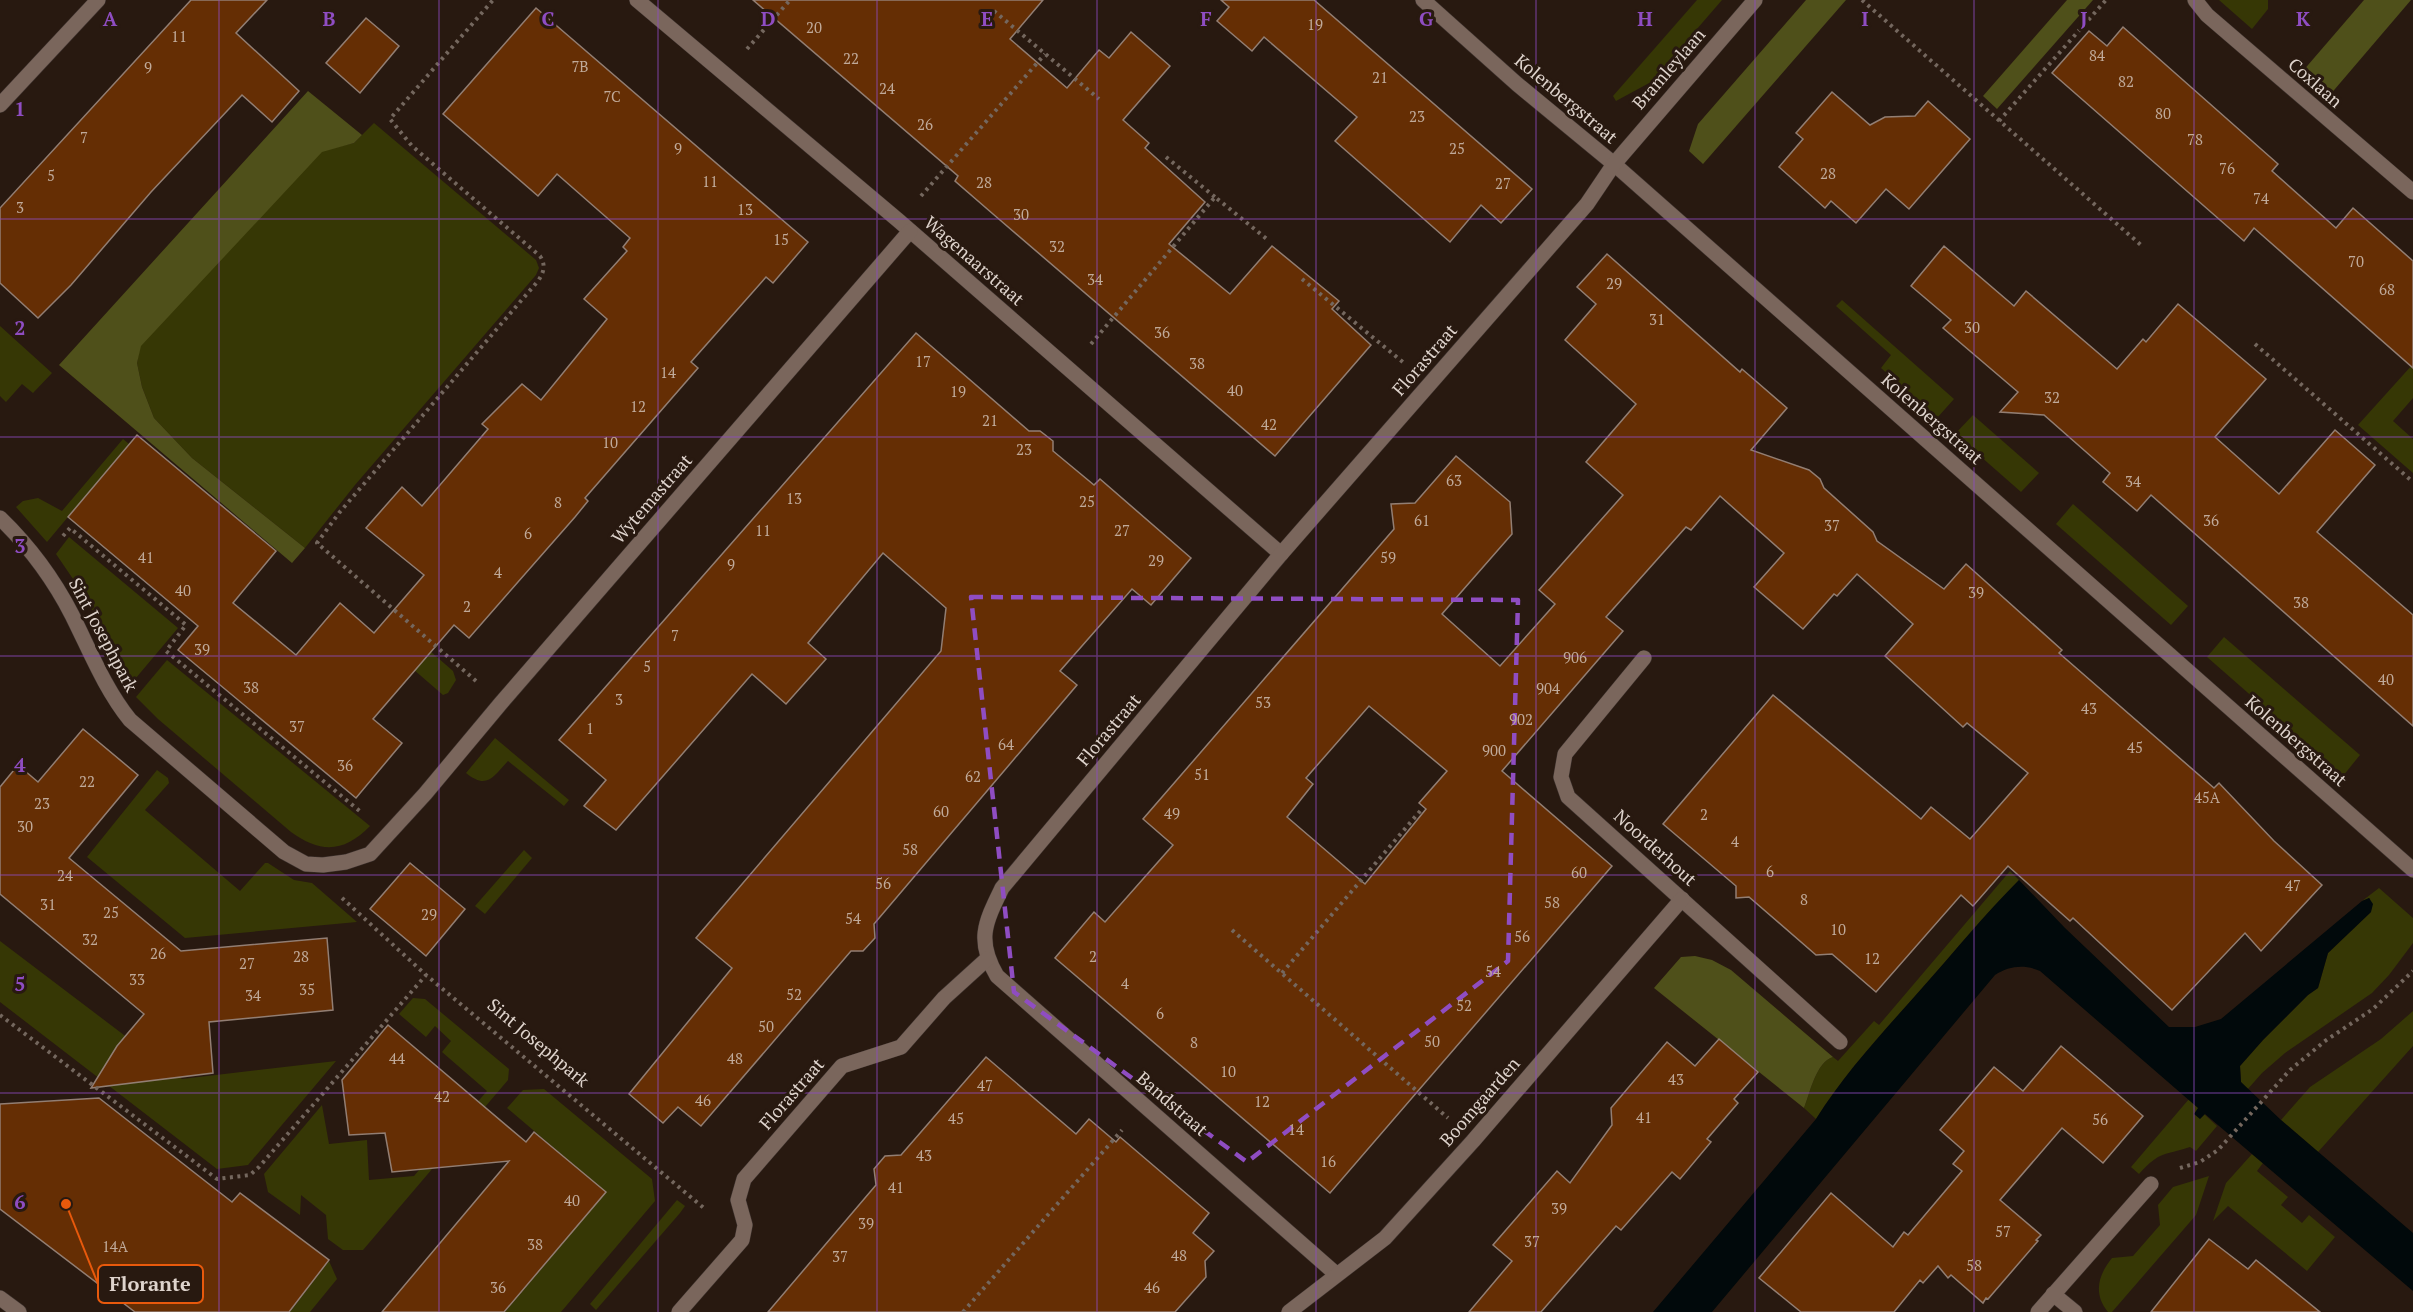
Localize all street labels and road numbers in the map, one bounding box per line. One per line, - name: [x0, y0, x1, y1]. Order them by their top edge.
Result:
- street label: Bramleylaan: [1626, 22, 1710, 114]
- street label: Kolenbergstraat: [1510, 48, 1623, 149]
- street label: Coxlaan: [2283, 52, 2348, 113]
- street label: Wagenaarstraat: [920, 210, 1030, 311]
- street label: Florastraat: [1387, 318, 1462, 400]
- street label: Kolenbergstraat: [1877, 367, 1989, 469]
- street label: Wytemastraat: [606, 448, 697, 548]
- street label: Sint Josephpark: [64, 573, 144, 696]
- street label: Florastraat: [1071, 688, 1146, 771]
- street label: Kolenbergstraat: [2241, 689, 2353, 791]
- street label: Noorderhout: [1609, 804, 1702, 891]
- street label: Sint Josephpark: [483, 993, 595, 1092]
- street label: Boomgaarden: [1434, 1051, 1525, 1151]
- street label: Florastraat: [754, 1052, 829, 1134]
- street label: Bandstraat: [1132, 1066, 1214, 1141]

